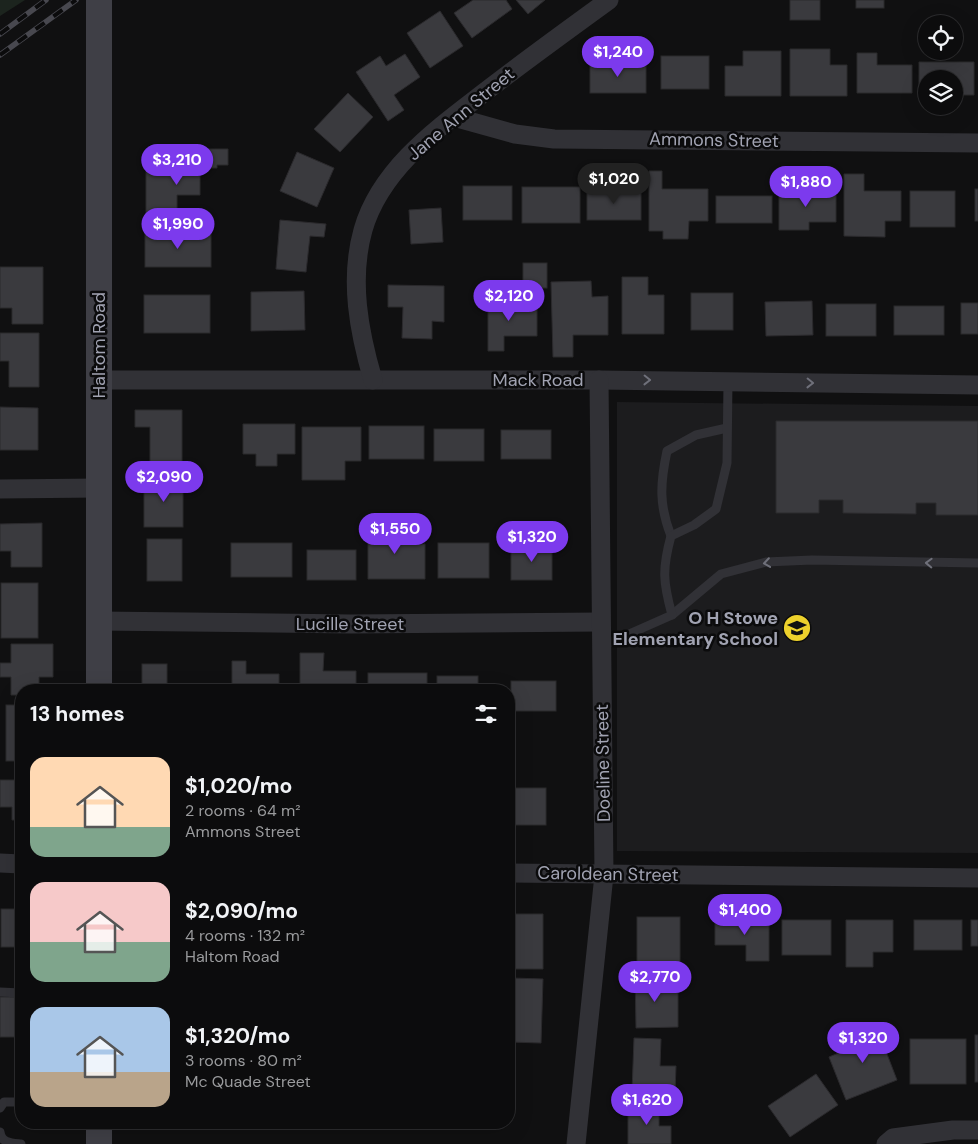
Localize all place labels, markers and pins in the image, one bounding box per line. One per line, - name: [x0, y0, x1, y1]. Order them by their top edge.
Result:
- pin: $1,240: [577, 36, 659, 78]
- pin: $3,210: [136, 144, 218, 186]
- pin: $1,020: [573, 162, 655, 205]
- pin: $1,880: [765, 166, 847, 208]
- pin: $1,990: [137, 208, 219, 250]
- pin: $2,120: [468, 280, 550, 322]
- pin: $2,090: [123, 460, 205, 503]
- pin: $1,550: [354, 512, 436, 555]
- pin: $1,320: [491, 520, 573, 563]
- place label: O H Stowe Elementary School: [612, 606, 778, 651]
- school or university icon: O H Stowe Elementary School: [782, 613, 812, 643]
- pin: $1,400: [704, 894, 786, 936]
- pin: $2,770: [614, 960, 696, 1003]
- pin: $1,320: [822, 1022, 904, 1064]
- pin: $1,620: [606, 1084, 688, 1126]

